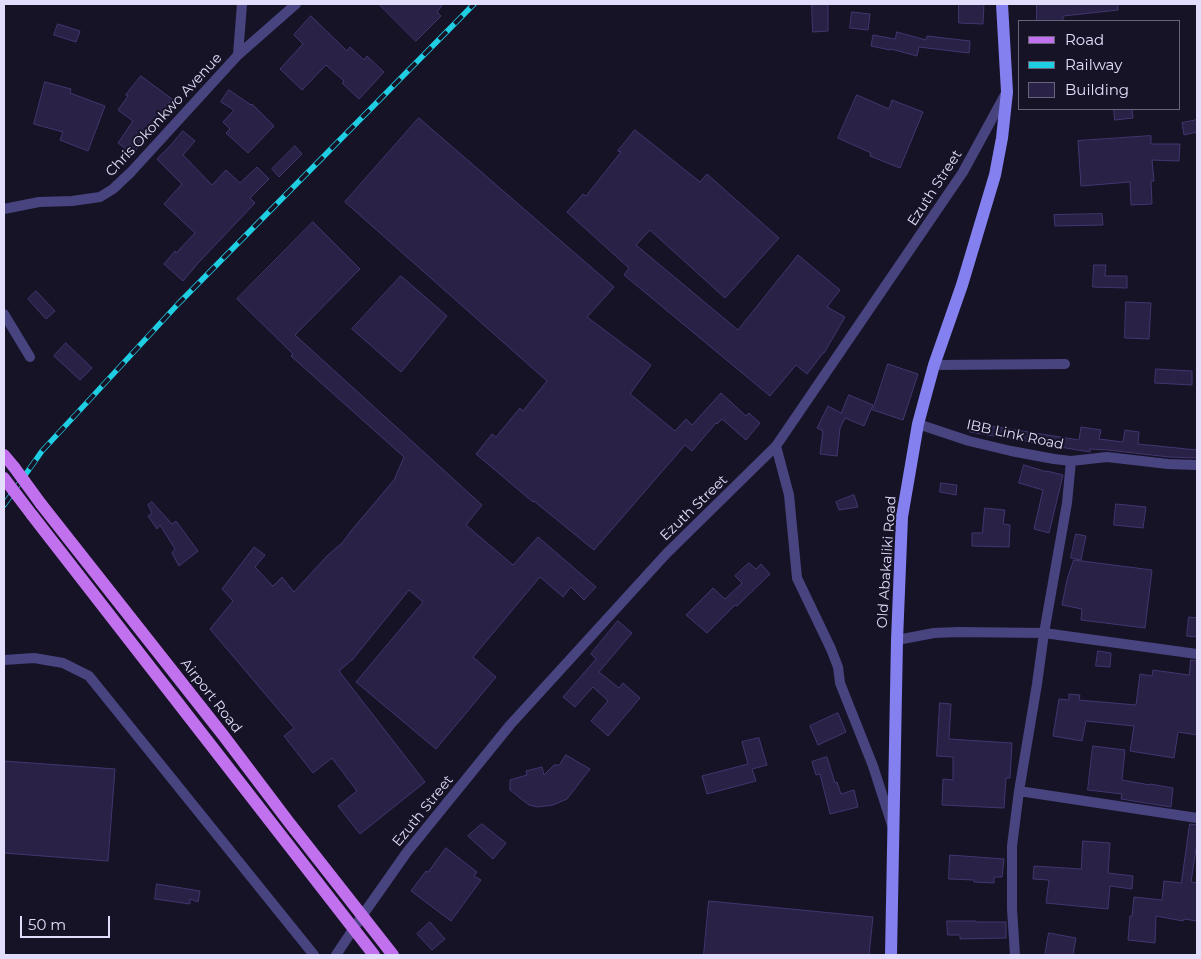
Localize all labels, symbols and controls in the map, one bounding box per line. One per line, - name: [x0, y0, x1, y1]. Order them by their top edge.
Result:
- legend: [1018, 20, 1181, 110]
- text: Road: [1065, 30, 1104, 49]
- street label: Chris Okonkwo Avenue: [102, 50, 226, 180]
- text: Railway: [1065, 55, 1122, 74]
- text: Building: [1065, 80, 1129, 99]
- street label: Ezuth Street: [904, 147, 966, 229]
- street label: IBB Link Road: [965, 416, 1065, 454]
- street label: Ezuth Street: [657, 472, 731, 544]
- street label: Old Abakaliki Road: [874, 495, 900, 629]
- street label: Airport Road: [177, 656, 245, 736]
- street label: Ezuth Street: [389, 772, 457, 850]
- scale bar: [22, 906, 112, 938]
- text: 50 m: [28, 915, 66, 934]

